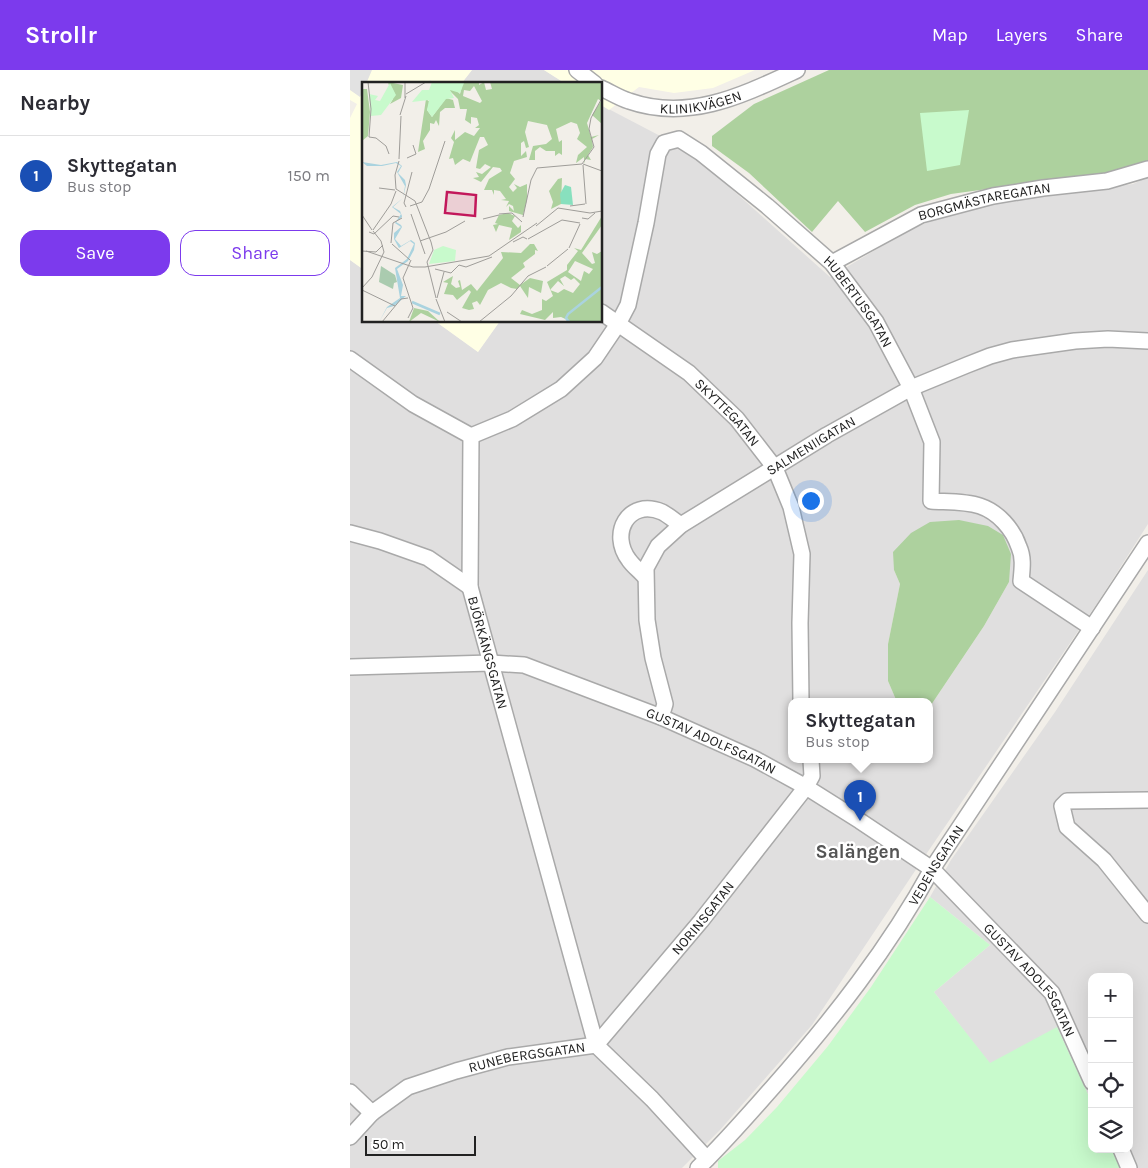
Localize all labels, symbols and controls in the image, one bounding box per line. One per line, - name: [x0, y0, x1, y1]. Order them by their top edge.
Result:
- text: Strollr: [25, 21, 97, 49]
- text: Map: [932, 24, 968, 46]
- text: Layers: [996, 24, 1048, 46]
- text: Share: [1076, 24, 1123, 46]
- inset map: [362, 82, 602, 322]
- street label: KLINIKVÄGEN: [659, 87, 744, 118]
- text: Nearby: [20, 91, 90, 115]
- text: Skyttegatan: [67, 155, 177, 177]
- text: 1: [33, 166, 39, 185]
- text: 150 m: [287, 166, 330, 185]
- text: Bus stop: [67, 177, 131, 196]
- street label: BORGMÄSTAREGATAN: [916, 179, 1051, 224]
- button: Save: [20, 230, 170, 276]
- button: Share: [180, 230, 330, 276]
- street label: HUBERTUSGATAN: [820, 252, 896, 350]
- street label: SKYTTEGATAN: [691, 375, 763, 450]
- street label: SALMENIIGATAN: [763, 413, 859, 479]
- your location: [798, 488, 824, 514]
- street label: BJÖRKÄNGSGATAN: [464, 594, 511, 711]
- popup: [788, 698, 933, 763]
- street label: GUSTAV ADOLFSGATAN: [644, 704, 779, 778]
- text: Skyttegatan: [805, 710, 916, 732]
- text: Bus stop: [805, 732, 870, 751]
- pin: 1: [844, 780, 876, 821]
- street label: VEDENSGATAN: [905, 822, 968, 909]
- district label: Salängen: [816, 841, 900, 863]
- street label: NORINSGATAN: [668, 878, 738, 958]
- street label: GUSTAV ADOLFSGATAN: [980, 920, 1079, 1039]
- map controls: [1088, 973, 1133, 1153]
- button: +: [1088, 973, 1133, 1018]
- button: −: [1088, 1018, 1133, 1063]
- street label: RUNEBERGSGATAN: [467, 1039, 586, 1076]
- button: locate: [1088, 1063, 1133, 1108]
- button: layers: [1088, 1108, 1133, 1153]
- scale bar: [365, 1133, 476, 1156]
- text: 50 m: [372, 1136, 405, 1153]

